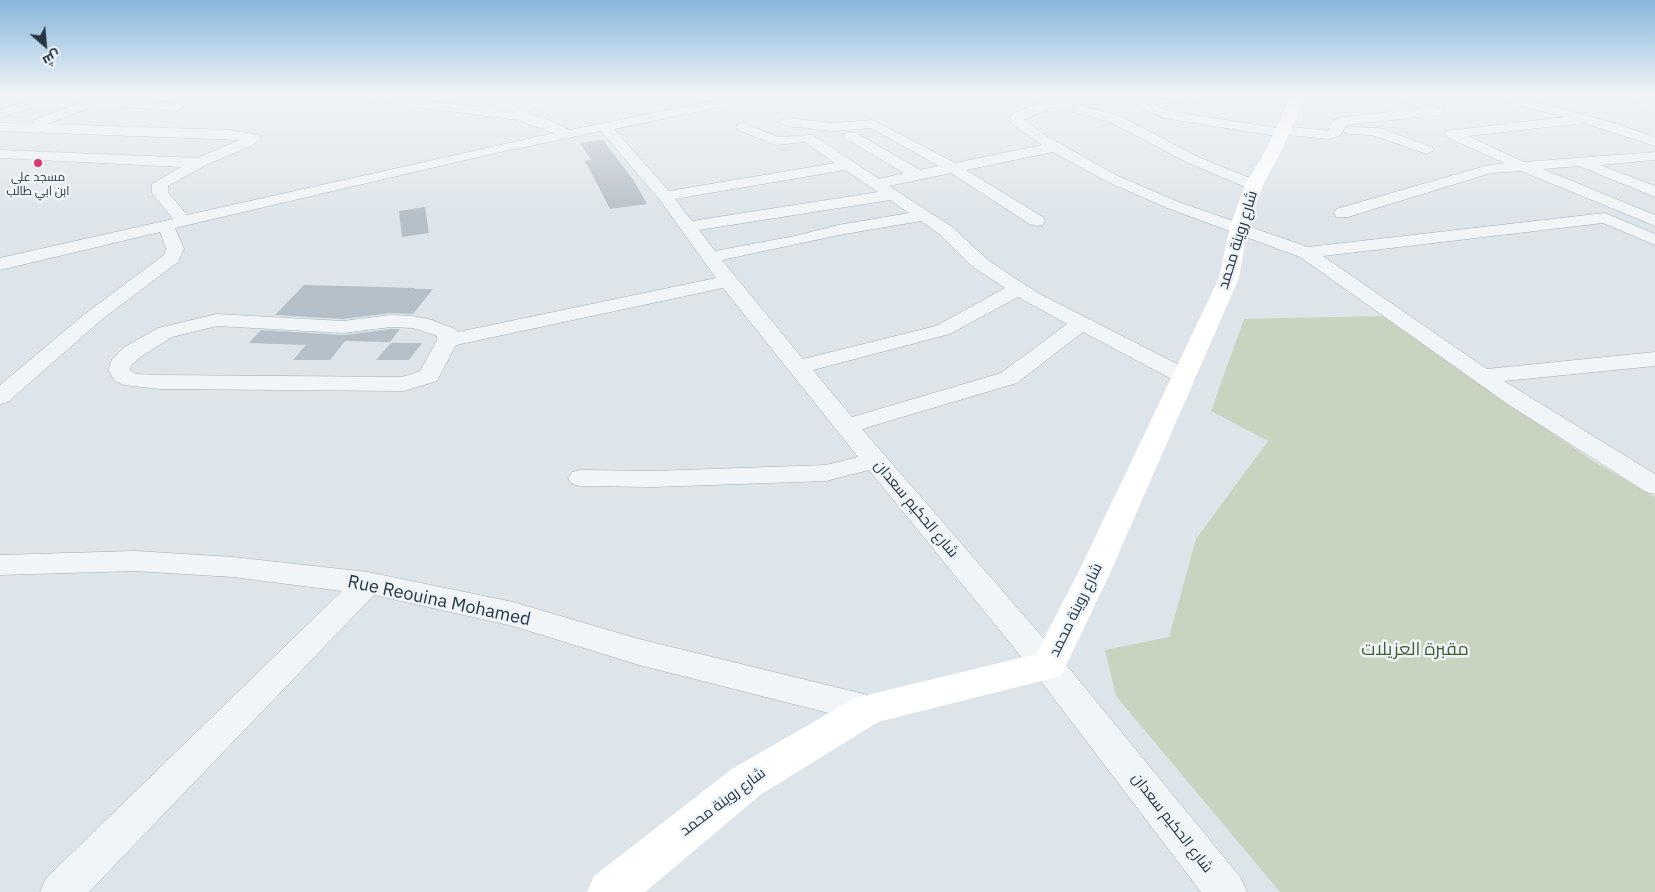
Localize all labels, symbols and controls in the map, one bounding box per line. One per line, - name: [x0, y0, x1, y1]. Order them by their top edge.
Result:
- north arrow: [20, 20, 70, 70]
- text: ش: [40, 46, 64, 70]
- marker: مسجد علي ابن ابي طالب: [32, 157, 44, 169]
- place label: مسجد علي ابن ابي طالب: [6, 171, 70, 199]
- street label: شارع روينة محمد: [1214, 189, 1262, 291]
- street label: شارع الحكيم سعدان: [870, 457, 962, 561]
- street label: شارع روينة محمد: [1046, 560, 1106, 660]
- street label: Rue Reouina Mohamed: [346, 571, 532, 631]
- park label: مقبرة العزيلات: [1361, 639, 1469, 661]
- street label: شارع روينة محمد: [677, 764, 769, 840]
- street label: شارع الحكيم سعدان: [1128, 770, 1216, 876]

